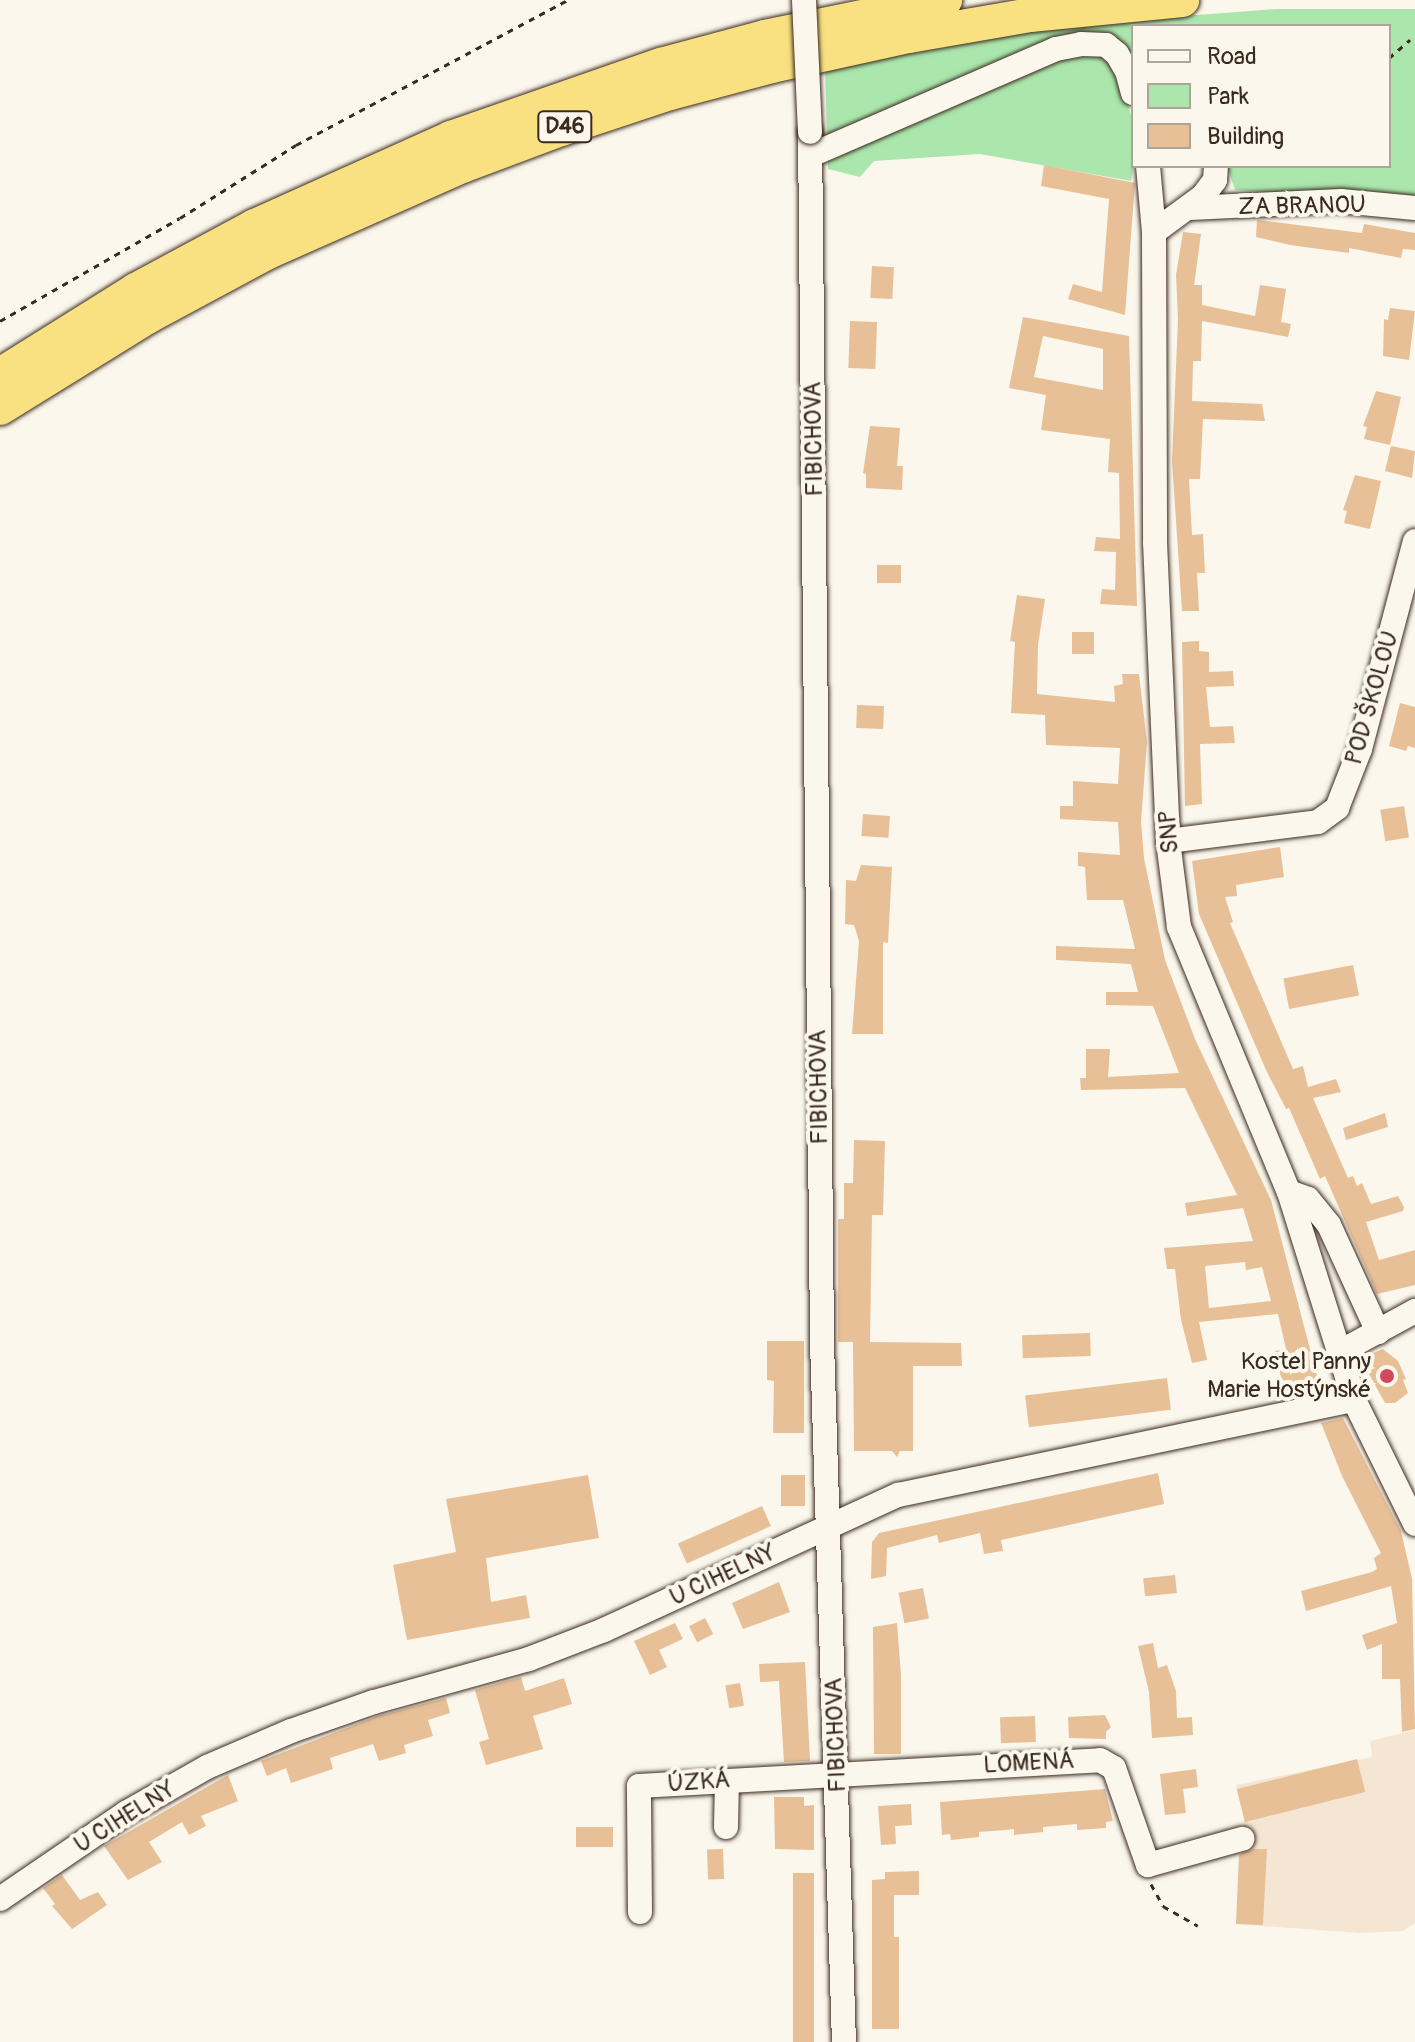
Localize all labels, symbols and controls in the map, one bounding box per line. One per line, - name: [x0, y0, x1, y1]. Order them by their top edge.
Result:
- legend: [1131, 24, 1391, 168]
- text: Road: [1207, 42, 1257, 71]
- text: Park: [1207, 82, 1249, 111]
- road number: D46: [537, 109, 593, 145]
- text: Building: [1207, 122, 1284, 151]
- street label: ZA BRANOU: [1238, 190, 1366, 222]
- street label: FIBICHOVA: [799, 381, 829, 497]
- street label: POD ŠKOLOU: [1339, 628, 1405, 768]
- street label: SNP: [1153, 809, 1185, 855]
- street label: FIBICHOVA: [804, 1029, 834, 1145]
- place label: Kostel Panny Marie Hostýnské: [1207, 1348, 1371, 1404]
- marker: Kostel Panny Marie Hostýnské: [1378, 1367, 1396, 1385]
- street label: U CIHELNY: [665, 1538, 781, 1612]
- street label: FIBICHOVA: [820, 1677, 852, 1793]
- street label: LOMENÁ: [983, 1746, 1075, 1780]
- street label: ÚZKÁ: [667, 1765, 731, 1799]
- street label: U CIHELNY: [69, 1775, 181, 1859]

